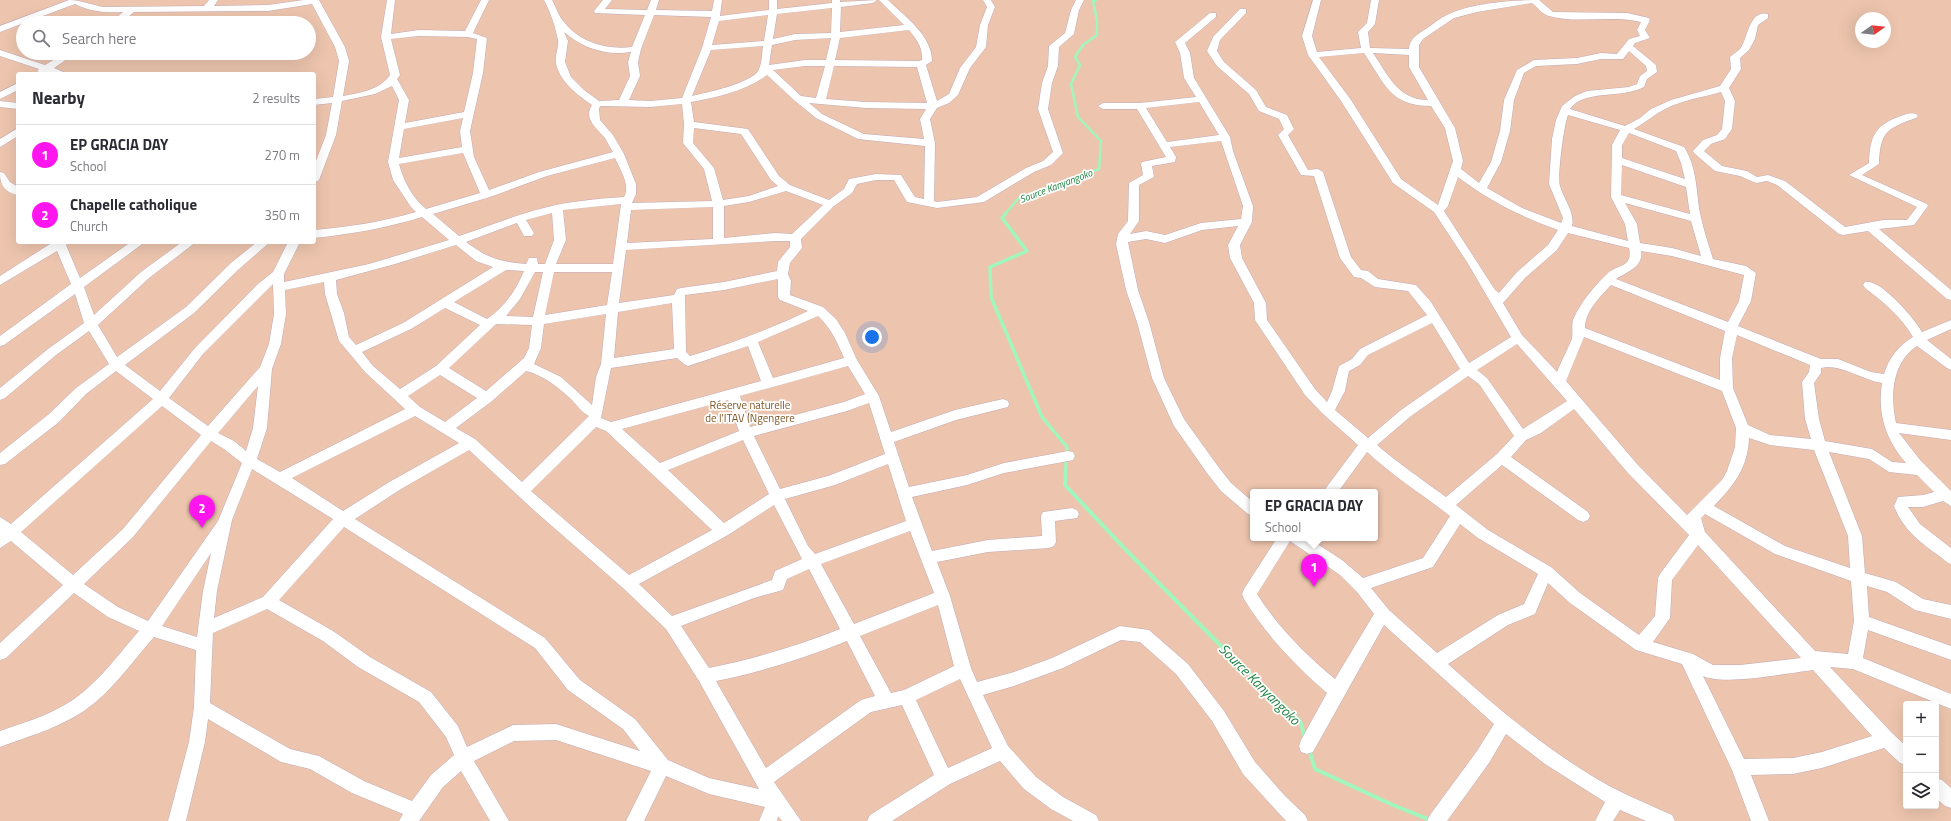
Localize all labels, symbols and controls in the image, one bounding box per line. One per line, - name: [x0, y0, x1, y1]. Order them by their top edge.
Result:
- north arrow: [1855, 12, 1891, 48]
- search box: [16, 16, 316, 60]
- icon: search: [30, 27, 52, 49]
- text: Search here: [62, 27, 136, 50]
- text: Nearby: [32, 85, 85, 111]
- text: 2 results: [252, 88, 300, 108]
- text: EP GRACIA DAY: [70, 133, 168, 156]
- text: 1: [41, 145, 49, 165]
- text: 270 m: [264, 145, 300, 165]
- text: School: [70, 156, 106, 176]
- water label: Source Kanyangoko: [1017, 165, 1096, 207]
- text: Chapelle catholique: [70, 193, 197, 216]
- text: 2: [41, 205, 49, 225]
- text: 350 m: [264, 205, 300, 225]
- text: Church: [70, 216, 108, 236]
- your location: [862, 327, 882, 347]
- park label: Réserve naturelle de l'ITAV (Ngengere: [705, 397, 795, 426]
- popup: [1250, 489, 1378, 541]
- text: EP GRACIA DAY: [1265, 494, 1363, 517]
- pin: 2: [189, 495, 215, 528]
- text: School: [1265, 517, 1301, 537]
- pin: 1: [1301, 554, 1327, 587]
- water label: Source Kanyangoko: [1215, 639, 1306, 730]
- map controls: [1903, 701, 1939, 809]
- button: +: [1903, 701, 1939, 737]
- button: −: [1903, 737, 1939, 773]
- button: layers: [1903, 773, 1939, 809]

